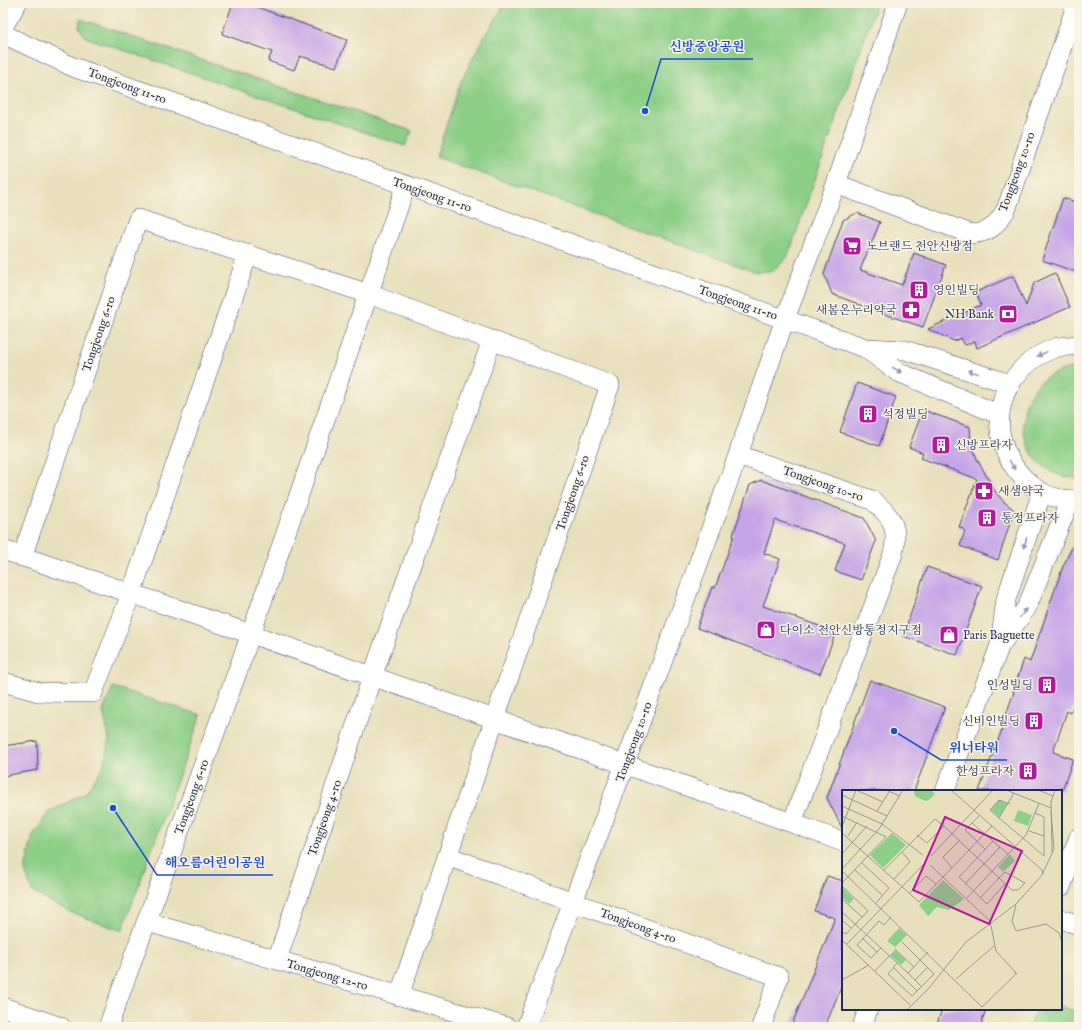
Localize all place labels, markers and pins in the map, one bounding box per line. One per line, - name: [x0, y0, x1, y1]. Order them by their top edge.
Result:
- callout: 신방중앙공원: [661, 34, 753, 59]
- supermarket icon: 노브랜드 천안신방점: [841, 235, 863, 257]
- place label: 노브랜드 천안신방점: [866, 239, 973, 254]
- building icon: 영인빌딩: [908, 279, 930, 301]
- place label: 영인빌딩: [933, 283, 979, 298]
- pharmacy icon: 새봄온누리약국: [900, 299, 922, 321]
- place label: 새봄온누리약국: [816, 303, 897, 318]
- bank icon: NH Bank: [997, 303, 1019, 325]
- place label: NH Bank: [945, 307, 995, 322]
- building icon: 석정빌딩: [857, 403, 879, 425]
- place label: 석정빌딩: [882, 407, 928, 422]
- building icon: 신방프라자: [930, 434, 952, 456]
- place label: 신방프라자: [955, 438, 1013, 453]
- pharmacy icon: 새샘약국: [973, 480, 995, 502]
- place label: 새샘약국: [998, 484, 1045, 499]
- building icon: 통정프라자: [976, 507, 998, 529]
- place label: 통정프라자: [1001, 511, 1059, 526]
- shop icon: 다이소 천안신방통정지구점: [755, 619, 777, 641]
- place label: 다이소 천안신방통정지구점: [780, 623, 922, 638]
- shop icon: Paris Baguette: [938, 624, 960, 646]
- place label: Paris Baguette: [963, 628, 1035, 643]
- building icon: 인성빌딩: [1036, 674, 1058, 696]
- place label: 인성빌딩: [987, 678, 1033, 693]
- building icon: 신비인빌딩: [1023, 710, 1045, 732]
- place label: 신비인빌딩: [962, 714, 1020, 729]
- callout: 위너타워: [941, 735, 1007, 760]
- building icon: 한성프라자: [1017, 760, 1039, 782]
- place label: 한성프라자: [956, 764, 1014, 779]
- callout: 해오름어린이공원: [157, 850, 273, 875]

